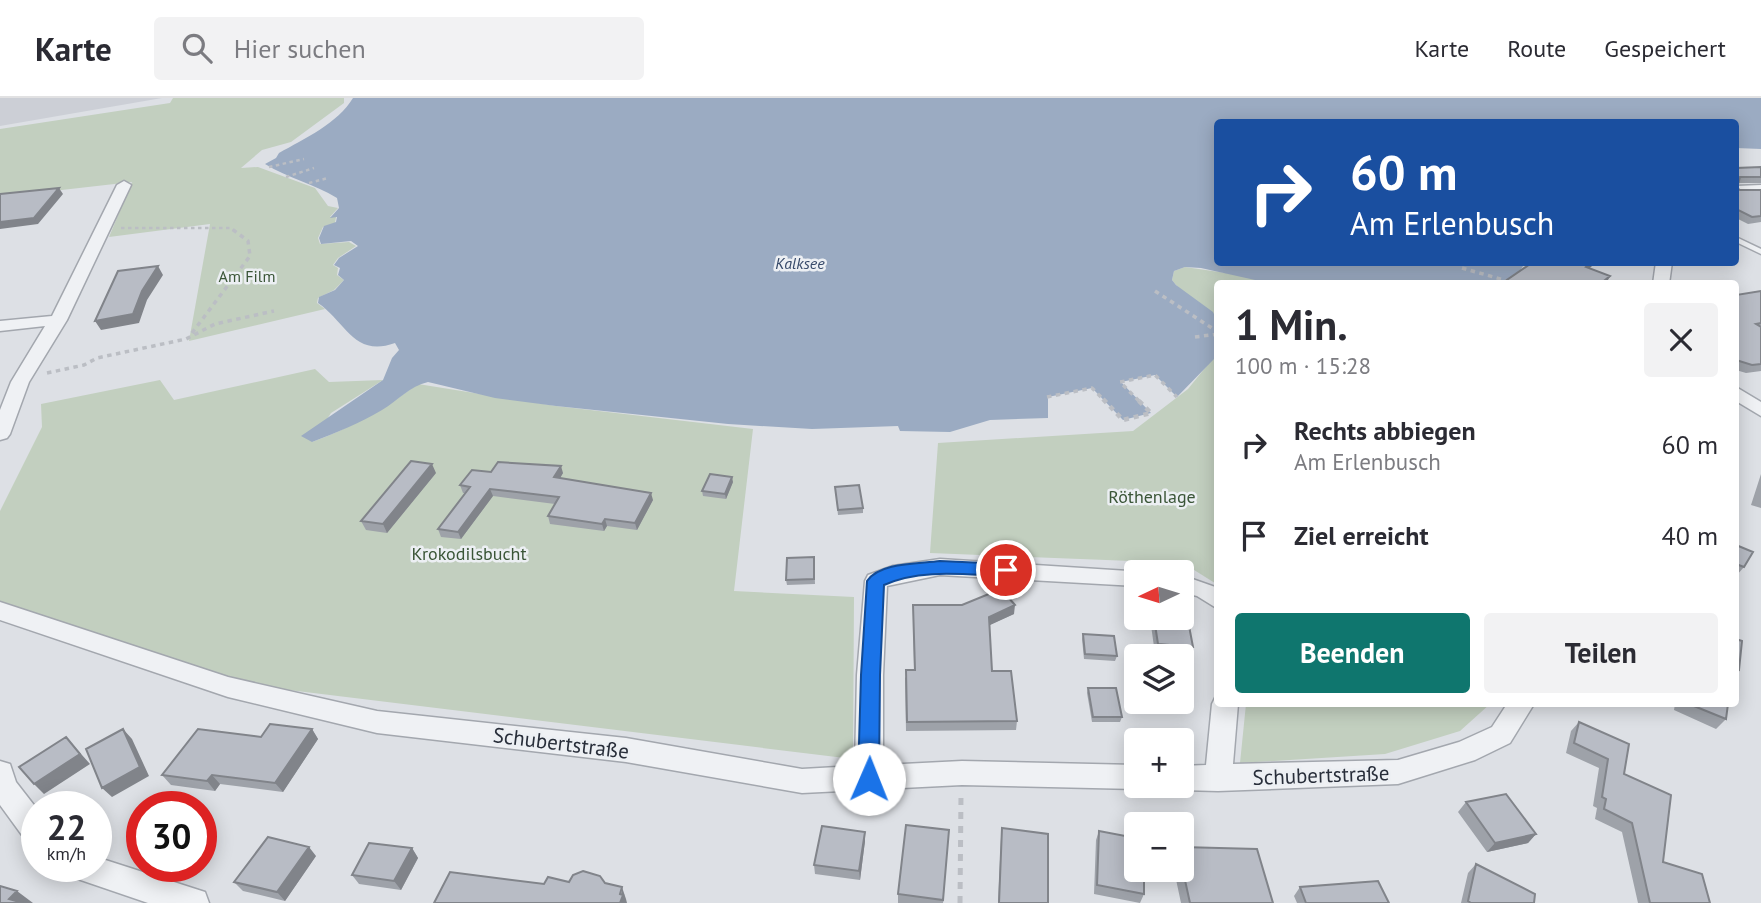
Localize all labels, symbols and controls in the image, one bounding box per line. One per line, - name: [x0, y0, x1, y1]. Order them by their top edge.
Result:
- search box: [154, 17, 644, 80]
- text: Karte: [35, 27, 112, 70]
- icon: search: [178, 29, 216, 67]
- text: Hier suchen: [234, 32, 366, 65]
- text: Karte: [1414, 33, 1469, 64]
- text: Route: [1507, 33, 1566, 64]
- text: Gespeichert: [1604, 33, 1726, 64]
- text: 60 m: [1350, 140, 1457, 204]
- icon: right: [1235, 147, 1326, 238]
- text: Am Erlenbusch: [1350, 202, 1554, 244]
- water label: Kalksee: [775, 253, 825, 273]
- park label: Am Film: [219, 266, 275, 286]
- text: 1 Min.: [1235, 297, 1348, 352]
- button: close: [1644, 303, 1718, 377]
- text: 100 m · 15:28: [1235, 351, 1371, 380]
- text: Rechts abbiegen: [1294, 414, 1476, 447]
- icon: right: [1235, 426, 1273, 464]
- text: 60 m: [1662, 428, 1718, 461]
- text: Am Erlenbusch: [1294, 447, 1441, 476]
- park label: Röthenlage: [1108, 485, 1196, 508]
- icon: arrive: [1235, 517, 1273, 555]
- text: Ziel erreicht: [1294, 519, 1429, 552]
- text: 40 m: [1662, 519, 1718, 552]
- pin: [976, 540, 1036, 600]
- park label: Krokodilsbucht: [411, 542, 527, 565]
- icon: arrive: [987, 551, 1025, 589]
- north arrow: [1124, 560, 1194, 630]
- map controls: [1124, 560, 1194, 882]
- button: Beenden: [1235, 613, 1470, 693]
- button: Teilen: [1484, 613, 1718, 693]
- button: layers: [1124, 644, 1194, 714]
- street label: Schubertstraße: [491, 721, 631, 765]
- button: +: [1124, 728, 1194, 798]
- position arrow: [832, 742, 906, 816]
- street label: Schubertstraße: [1252, 759, 1390, 791]
- speed limit sign: 30: [126, 791, 217, 882]
- text: 22: [47, 804, 86, 850]
- button: −: [1124, 812, 1194, 882]
- text: km/h: [47, 842, 86, 865]

